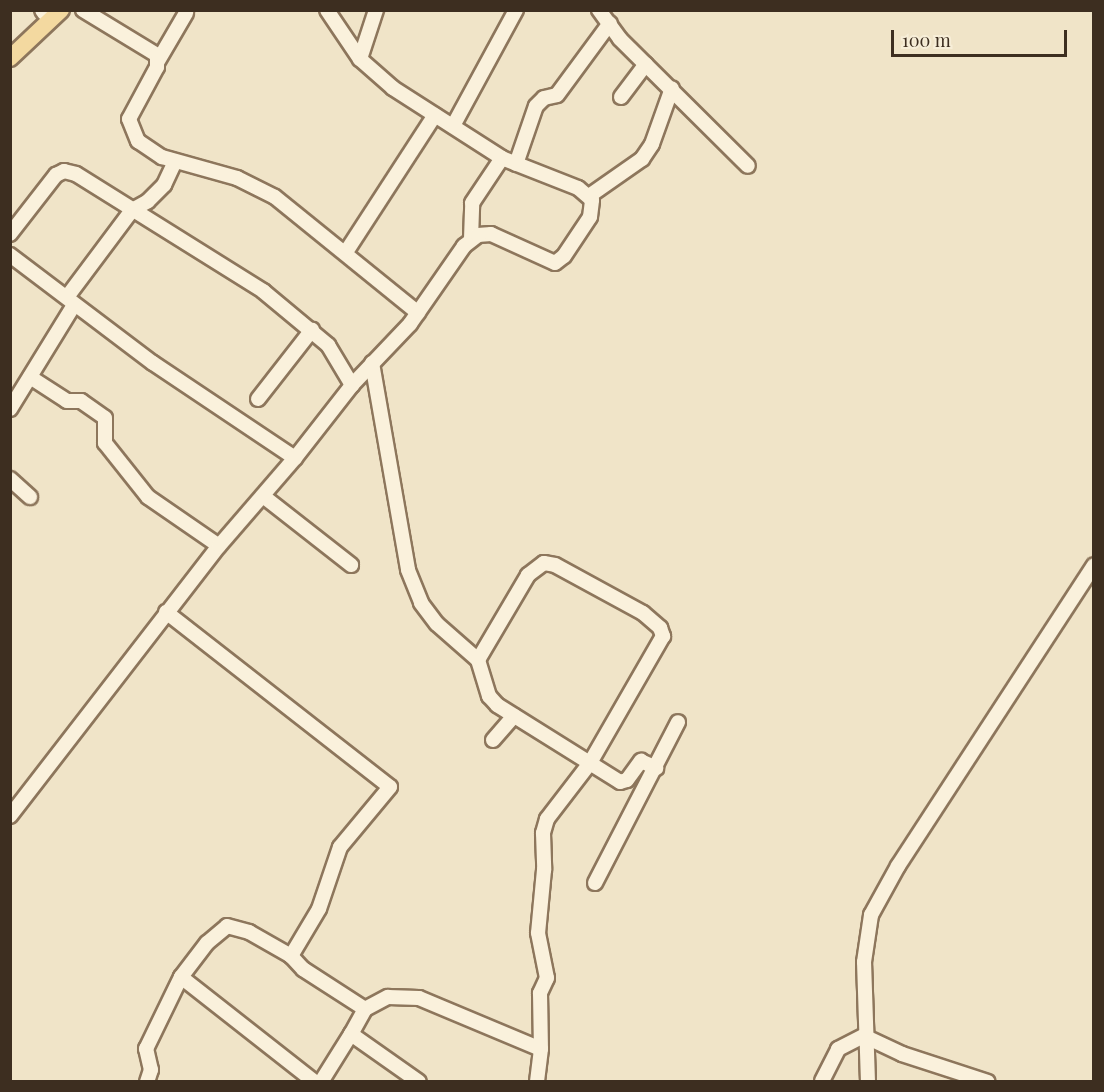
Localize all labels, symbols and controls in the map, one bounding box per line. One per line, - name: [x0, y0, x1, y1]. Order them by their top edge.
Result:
- scale bar: [894, 18, 1070, 56]
- text: 100 m: [902, 28, 951, 52]

